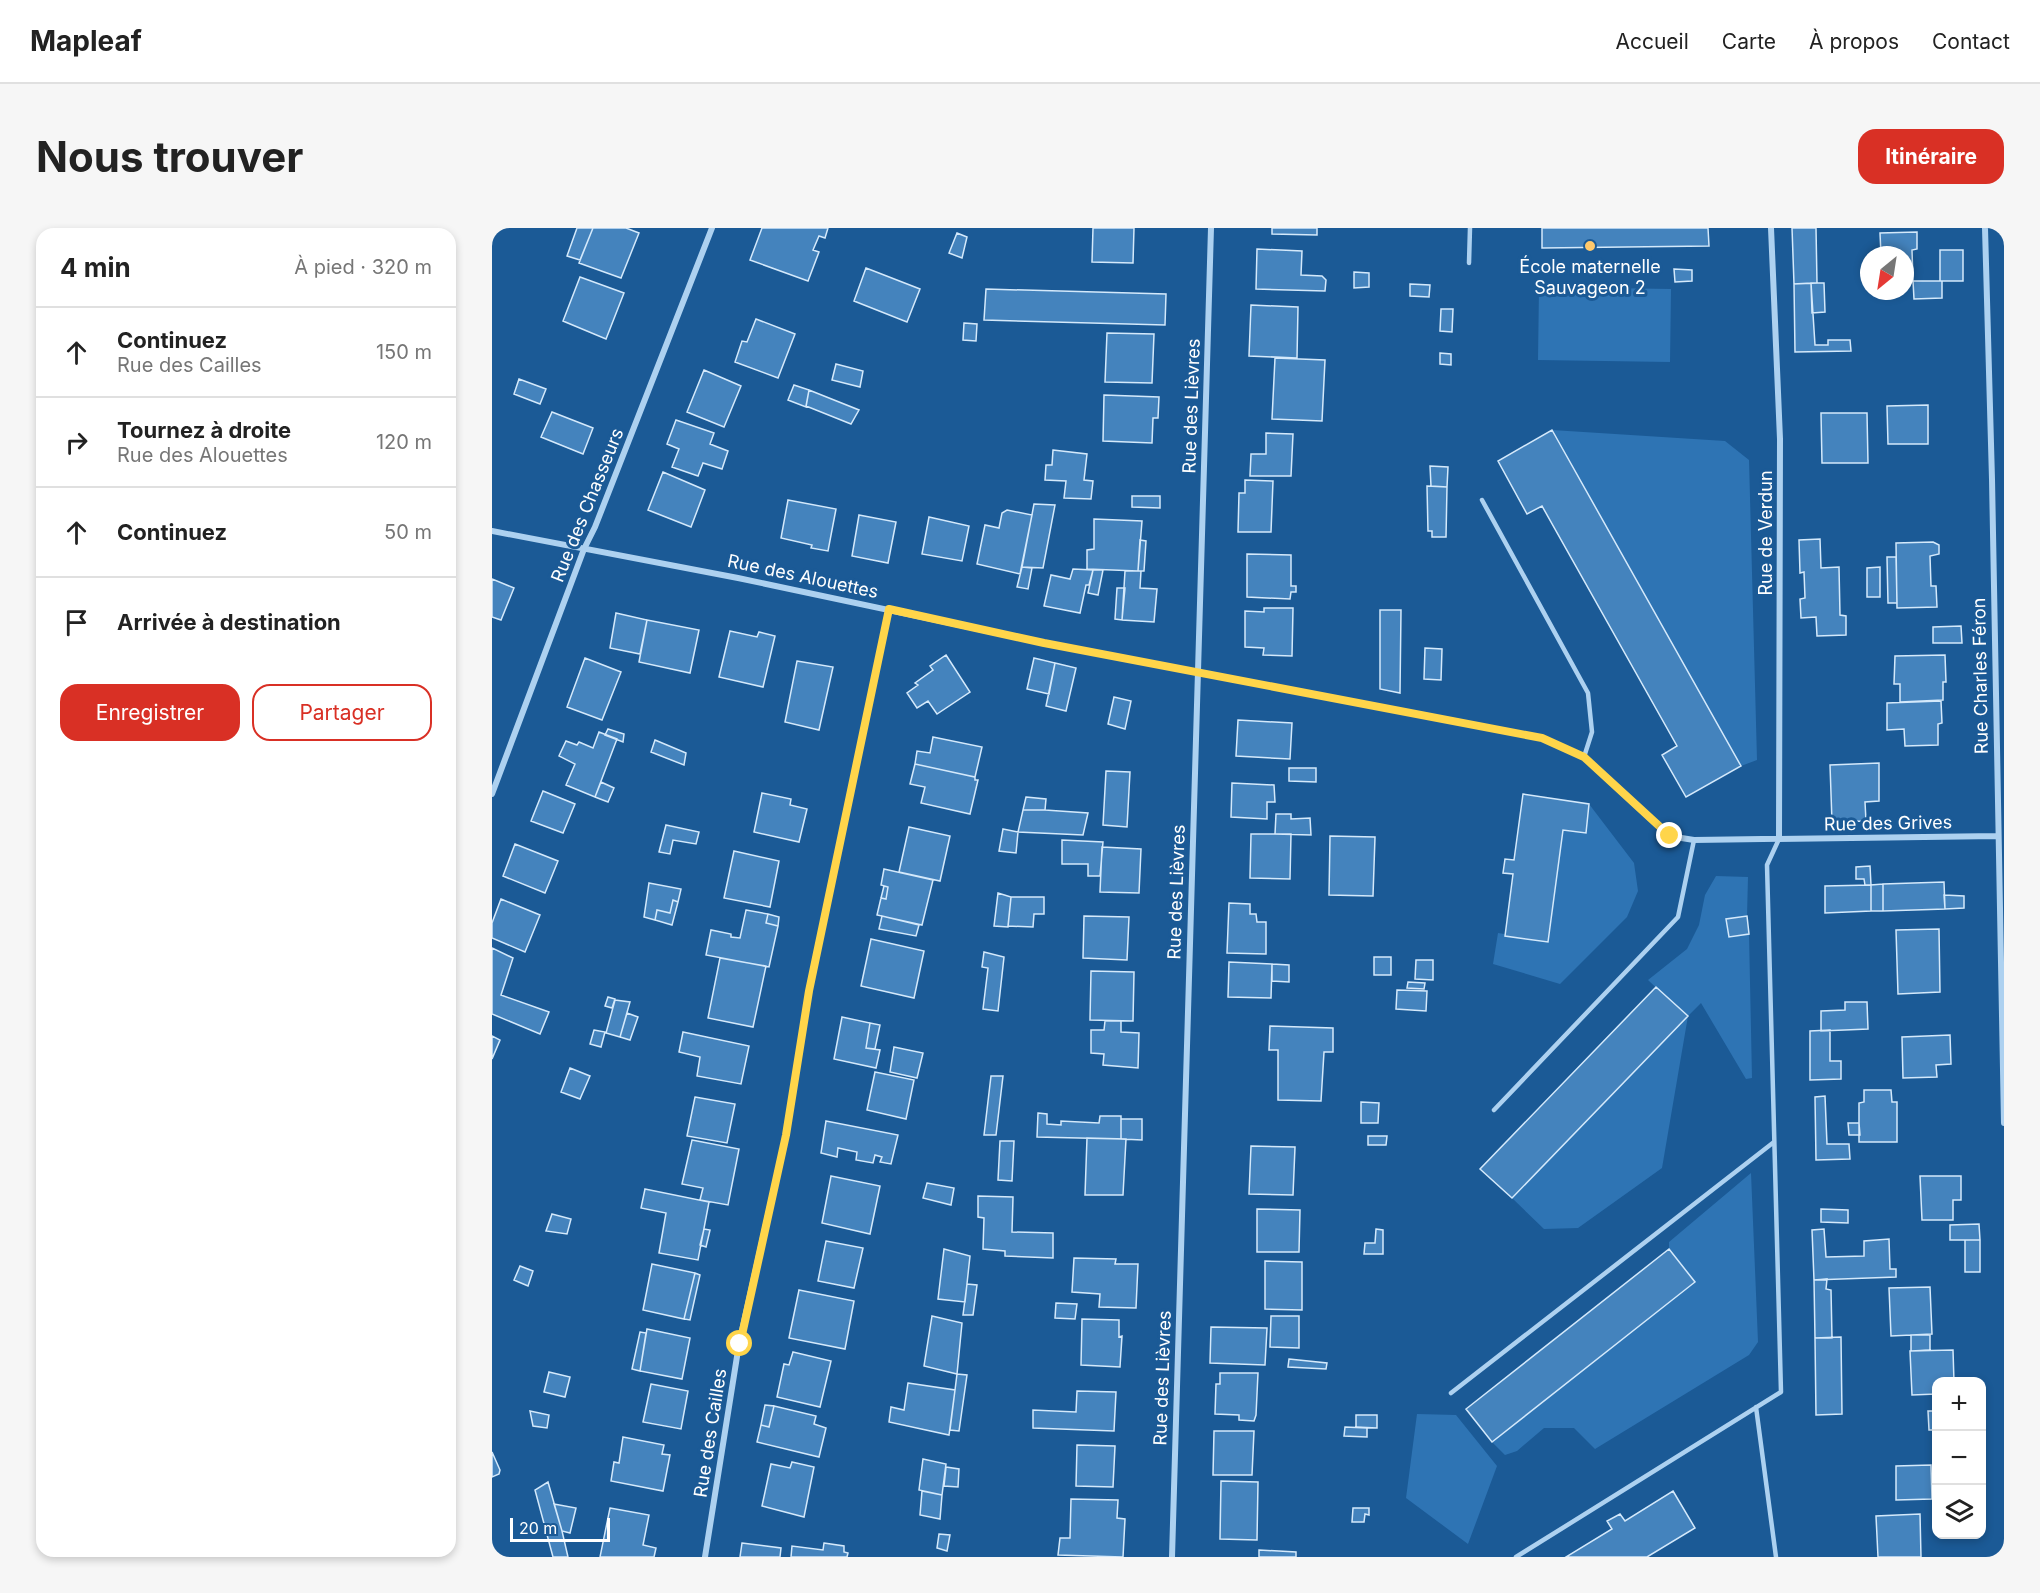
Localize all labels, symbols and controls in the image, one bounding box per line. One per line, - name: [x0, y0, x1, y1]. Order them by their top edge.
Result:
- text: Mapleaf: [30, 24, 142, 58]
- text: Accueil: [1615, 29, 1689, 54]
- text: Carte: [1722, 29, 1776, 54]
- text: À propos: [1809, 29, 1899, 54]
- text: Contact: [1932, 29, 2010, 54]
- button: Itinéraire: [1858, 129, 2004, 184]
- text: Nous trouver: [36, 131, 303, 182]
- marker: École maternelle Sauvageon 2: [1583, 239, 1597, 253]
- north arrow: [1860, 246, 1914, 300]
- text: 4 min: [60, 252, 131, 283]
- text: À pied · 320 m: [294, 255, 432, 279]
- place label: École maternelle Sauvageon 2: [1519, 255, 1661, 298]
- text: Continuez: [117, 327, 227, 353]
- icon: ahead: [60, 336, 93, 369]
- street label: Rue des Lièvres: [1178, 338, 1204, 474]
- text: 150 m: [376, 340, 432, 364]
- text: Rue des Cailles: [117, 353, 262, 377]
- text: Tournez à droite: [117, 417, 291, 443]
- street label: Rue des Chasseurs: [547, 425, 627, 585]
- icon: right: [60, 426, 93, 459]
- text: 120 m: [376, 430, 432, 454]
- text: Rue des Alouettes: [117, 443, 288, 467]
- street label: Rue de Verdun: [1755, 470, 1776, 596]
- icon: ahead: [60, 516, 93, 549]
- text: Continuez: [117, 519, 227, 545]
- text: 50 m: [384, 520, 432, 544]
- street label: Rue des Alouettes: [726, 550, 880, 602]
- street label: Rue Charles Féron: [1968, 598, 1992, 754]
- icon: arrive: [60, 606, 93, 639]
- text: Arrivée à destination: [117, 609, 341, 635]
- button: Enregistrer: [60, 684, 240, 741]
- button: Partager: [252, 684, 432, 741]
- street label: Rue des Grives: [1824, 811, 1952, 835]
- route end: [1656, 822, 1682, 848]
- street label: Rue des Lièvres: [1163, 824, 1189, 960]
- street label: Rue des Lièvres: [1149, 1310, 1175, 1446]
- route start: [726, 1330, 752, 1356]
- street label: Rue des Cailles: [689, 1367, 731, 1499]
- map controls: [1932, 1377, 1986, 1539]
- button: +: [1932, 1377, 1986, 1431]
- button: −: [1932, 1431, 1986, 1485]
- button: layers: [1932, 1485, 1986, 1539]
- scale bar: [510, 1515, 610, 1542]
- text: 20 m: [519, 1518, 557, 1538]

